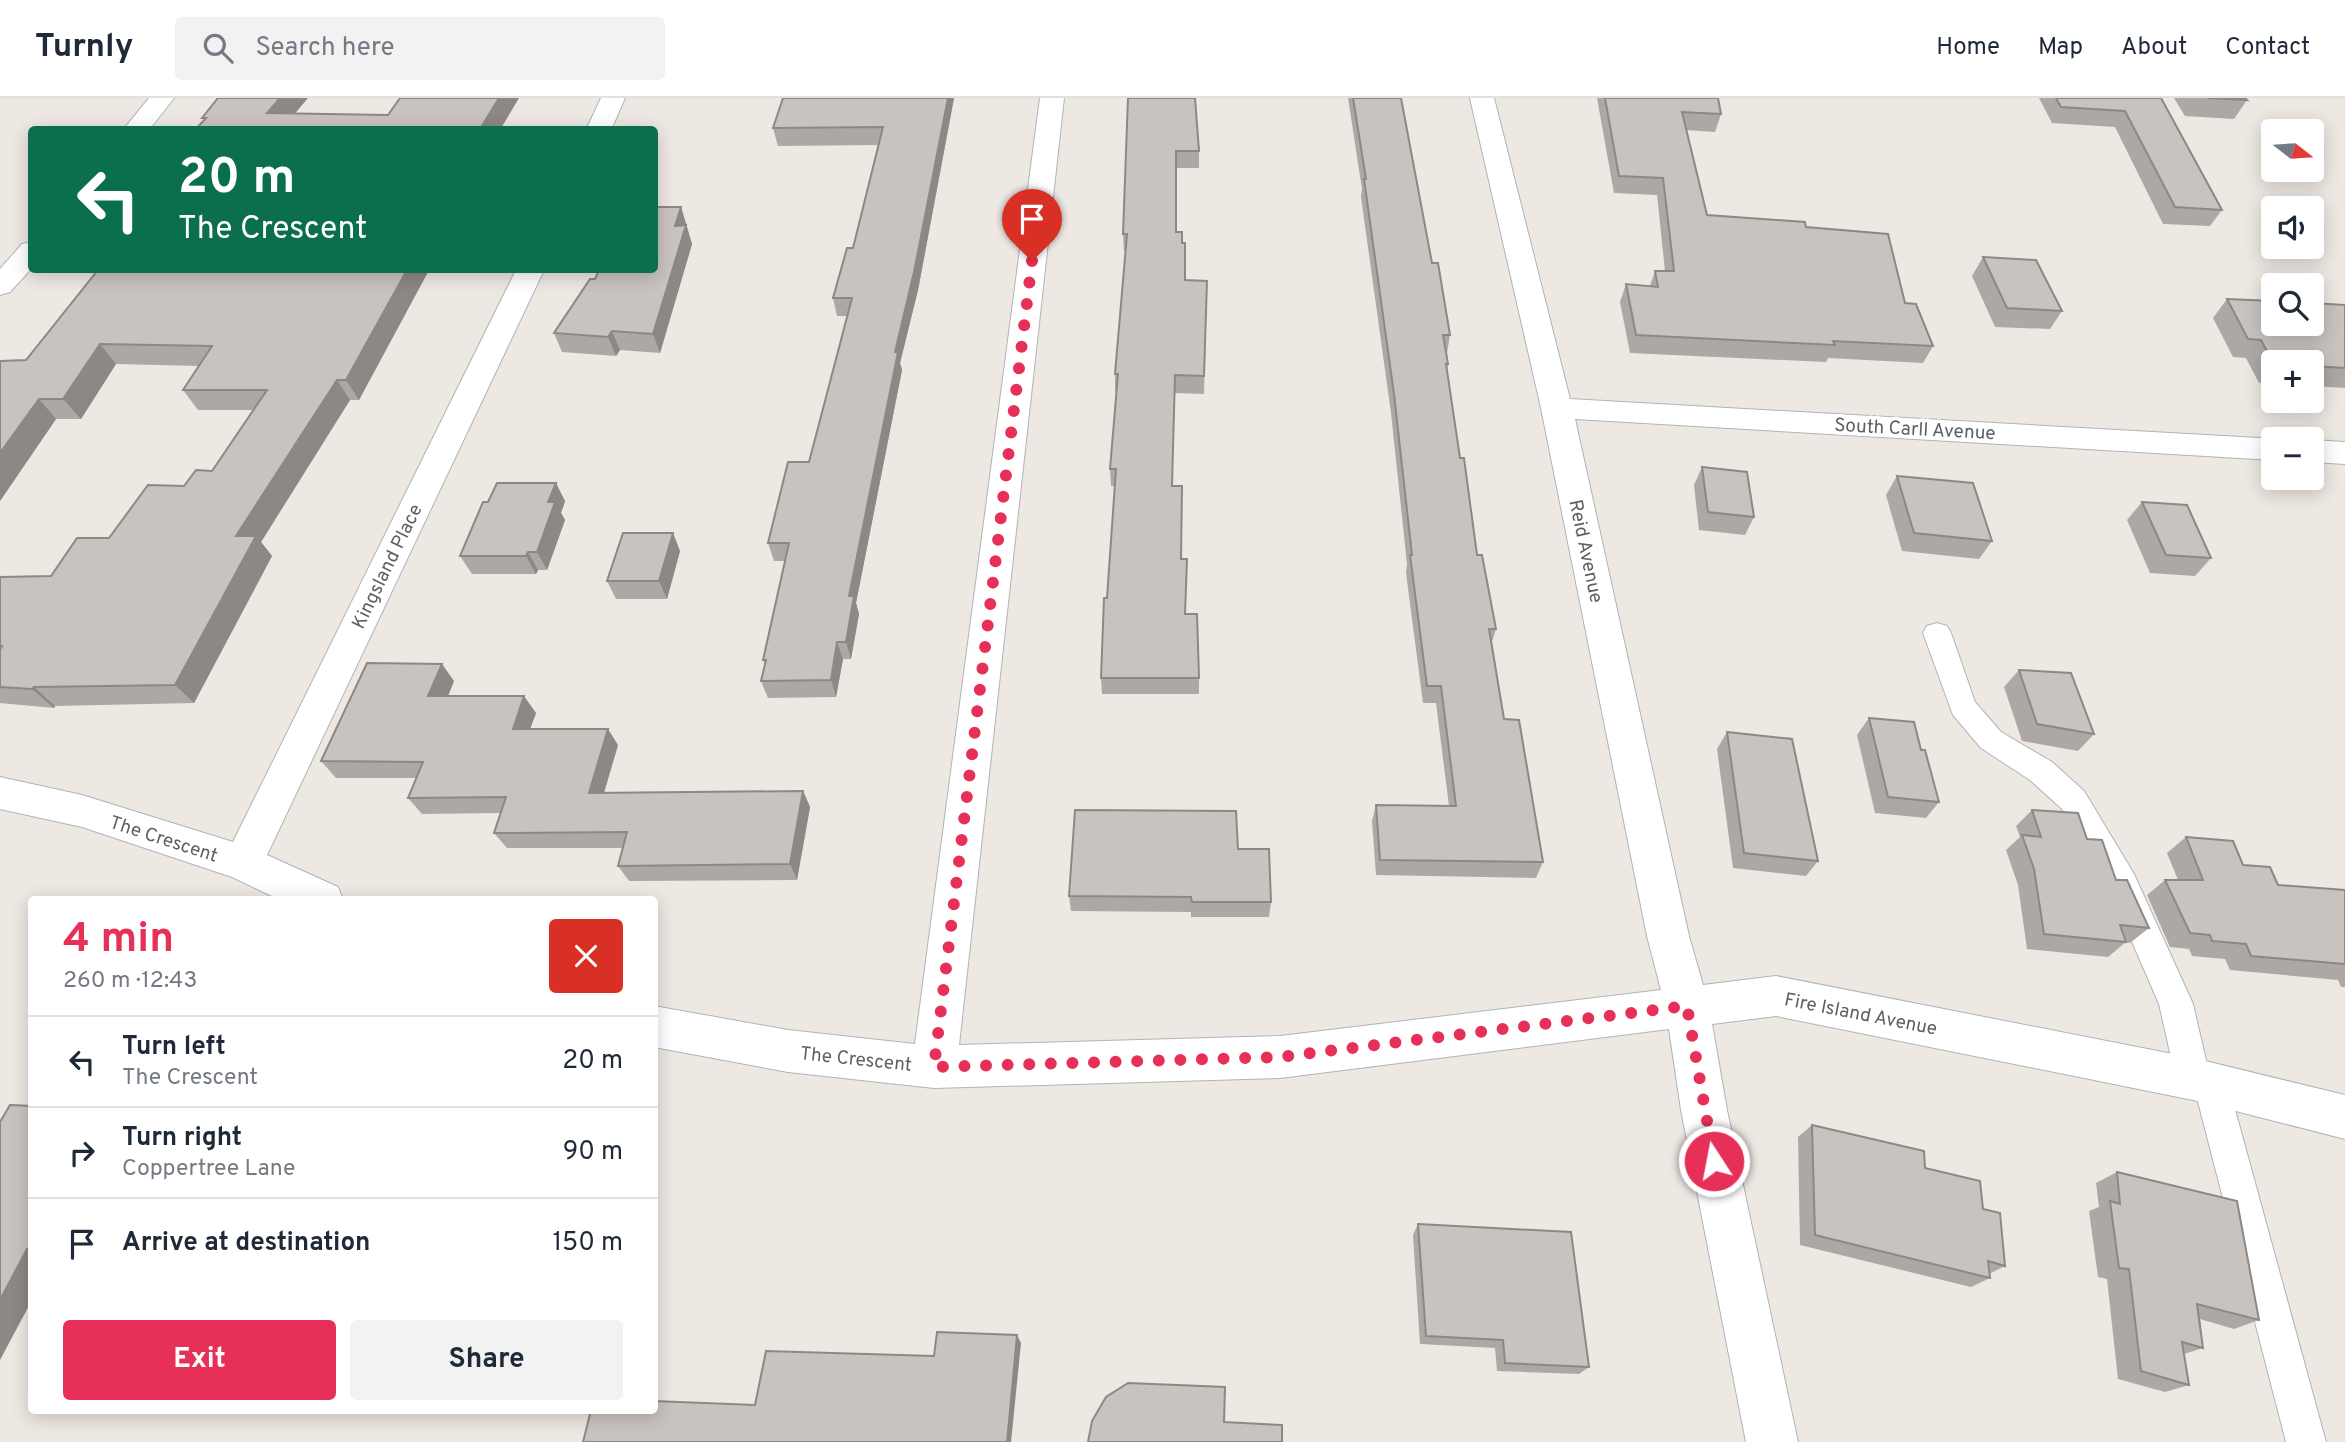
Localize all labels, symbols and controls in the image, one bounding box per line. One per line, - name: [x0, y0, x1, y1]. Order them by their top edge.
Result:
- search box: [175, 17, 665, 80]
- text: Turnly: [35, 27, 133, 69]
- icon: search: [199, 29, 237, 67]
- text: Search here: [255, 32, 394, 65]
- text: Home: [1936, 33, 2000, 63]
- text: Map: [2038, 33, 2083, 63]
- text: About: [2121, 33, 2187, 63]
- text: Contact: [2225, 33, 2310, 63]
- north arrow: [2261, 119, 2324, 182]
- map controls: [2261, 119, 2324, 490]
- text: 20 m: [178, 149, 295, 211]
- icon: left: [63, 154, 154, 245]
- pin: [1002, 189, 1062, 261]
- button: sound: [2261, 196, 2324, 259]
- icon: arrive: [1013, 200, 1051, 238]
- text: The Crescent: [178, 210, 367, 250]
- button: search: [2261, 273, 2324, 336]
- button: +: [2261, 350, 2324, 413]
- street label: South Carll Avenue: [1834, 414, 1996, 446]
- button: −: [2261, 427, 2324, 490]
- street label: Reid Avenue: [1562, 498, 1608, 605]
- street label: Kingsland Place: [347, 500, 428, 633]
- street label: The Crescent: [106, 811, 221, 869]
- text: 4 min: [63, 914, 174, 967]
- button: close: [549, 919, 623, 993]
- text: 260 m · 12:43: [63, 967, 197, 996]
- street label: Fire Island Avenue: [1782, 988, 1939, 1042]
- text: Turn left: [122, 1031, 226, 1064]
- street label: The Crescent: [799, 1042, 913, 1078]
- icon: left: [63, 1043, 101, 1081]
- text: 20 m: [562, 1045, 623, 1078]
- text: The Crescent: [122, 1064, 258, 1093]
- text: Turn right: [122, 1122, 242, 1155]
- position arrow: [1677, 1124, 1751, 1198]
- icon: right: [63, 1134, 101, 1172]
- text: 90 m: [563, 1136, 623, 1169]
- text: Coppertree Lane: [122, 1155, 296, 1184]
- icon: arrive: [63, 1225, 101, 1263]
- text: Arrive at destination: [122, 1227, 370, 1260]
- text: 150 m: [552, 1227, 623, 1260]
- button: Exit: [63, 1320, 336, 1400]
- button: Share: [350, 1320, 623, 1400]

